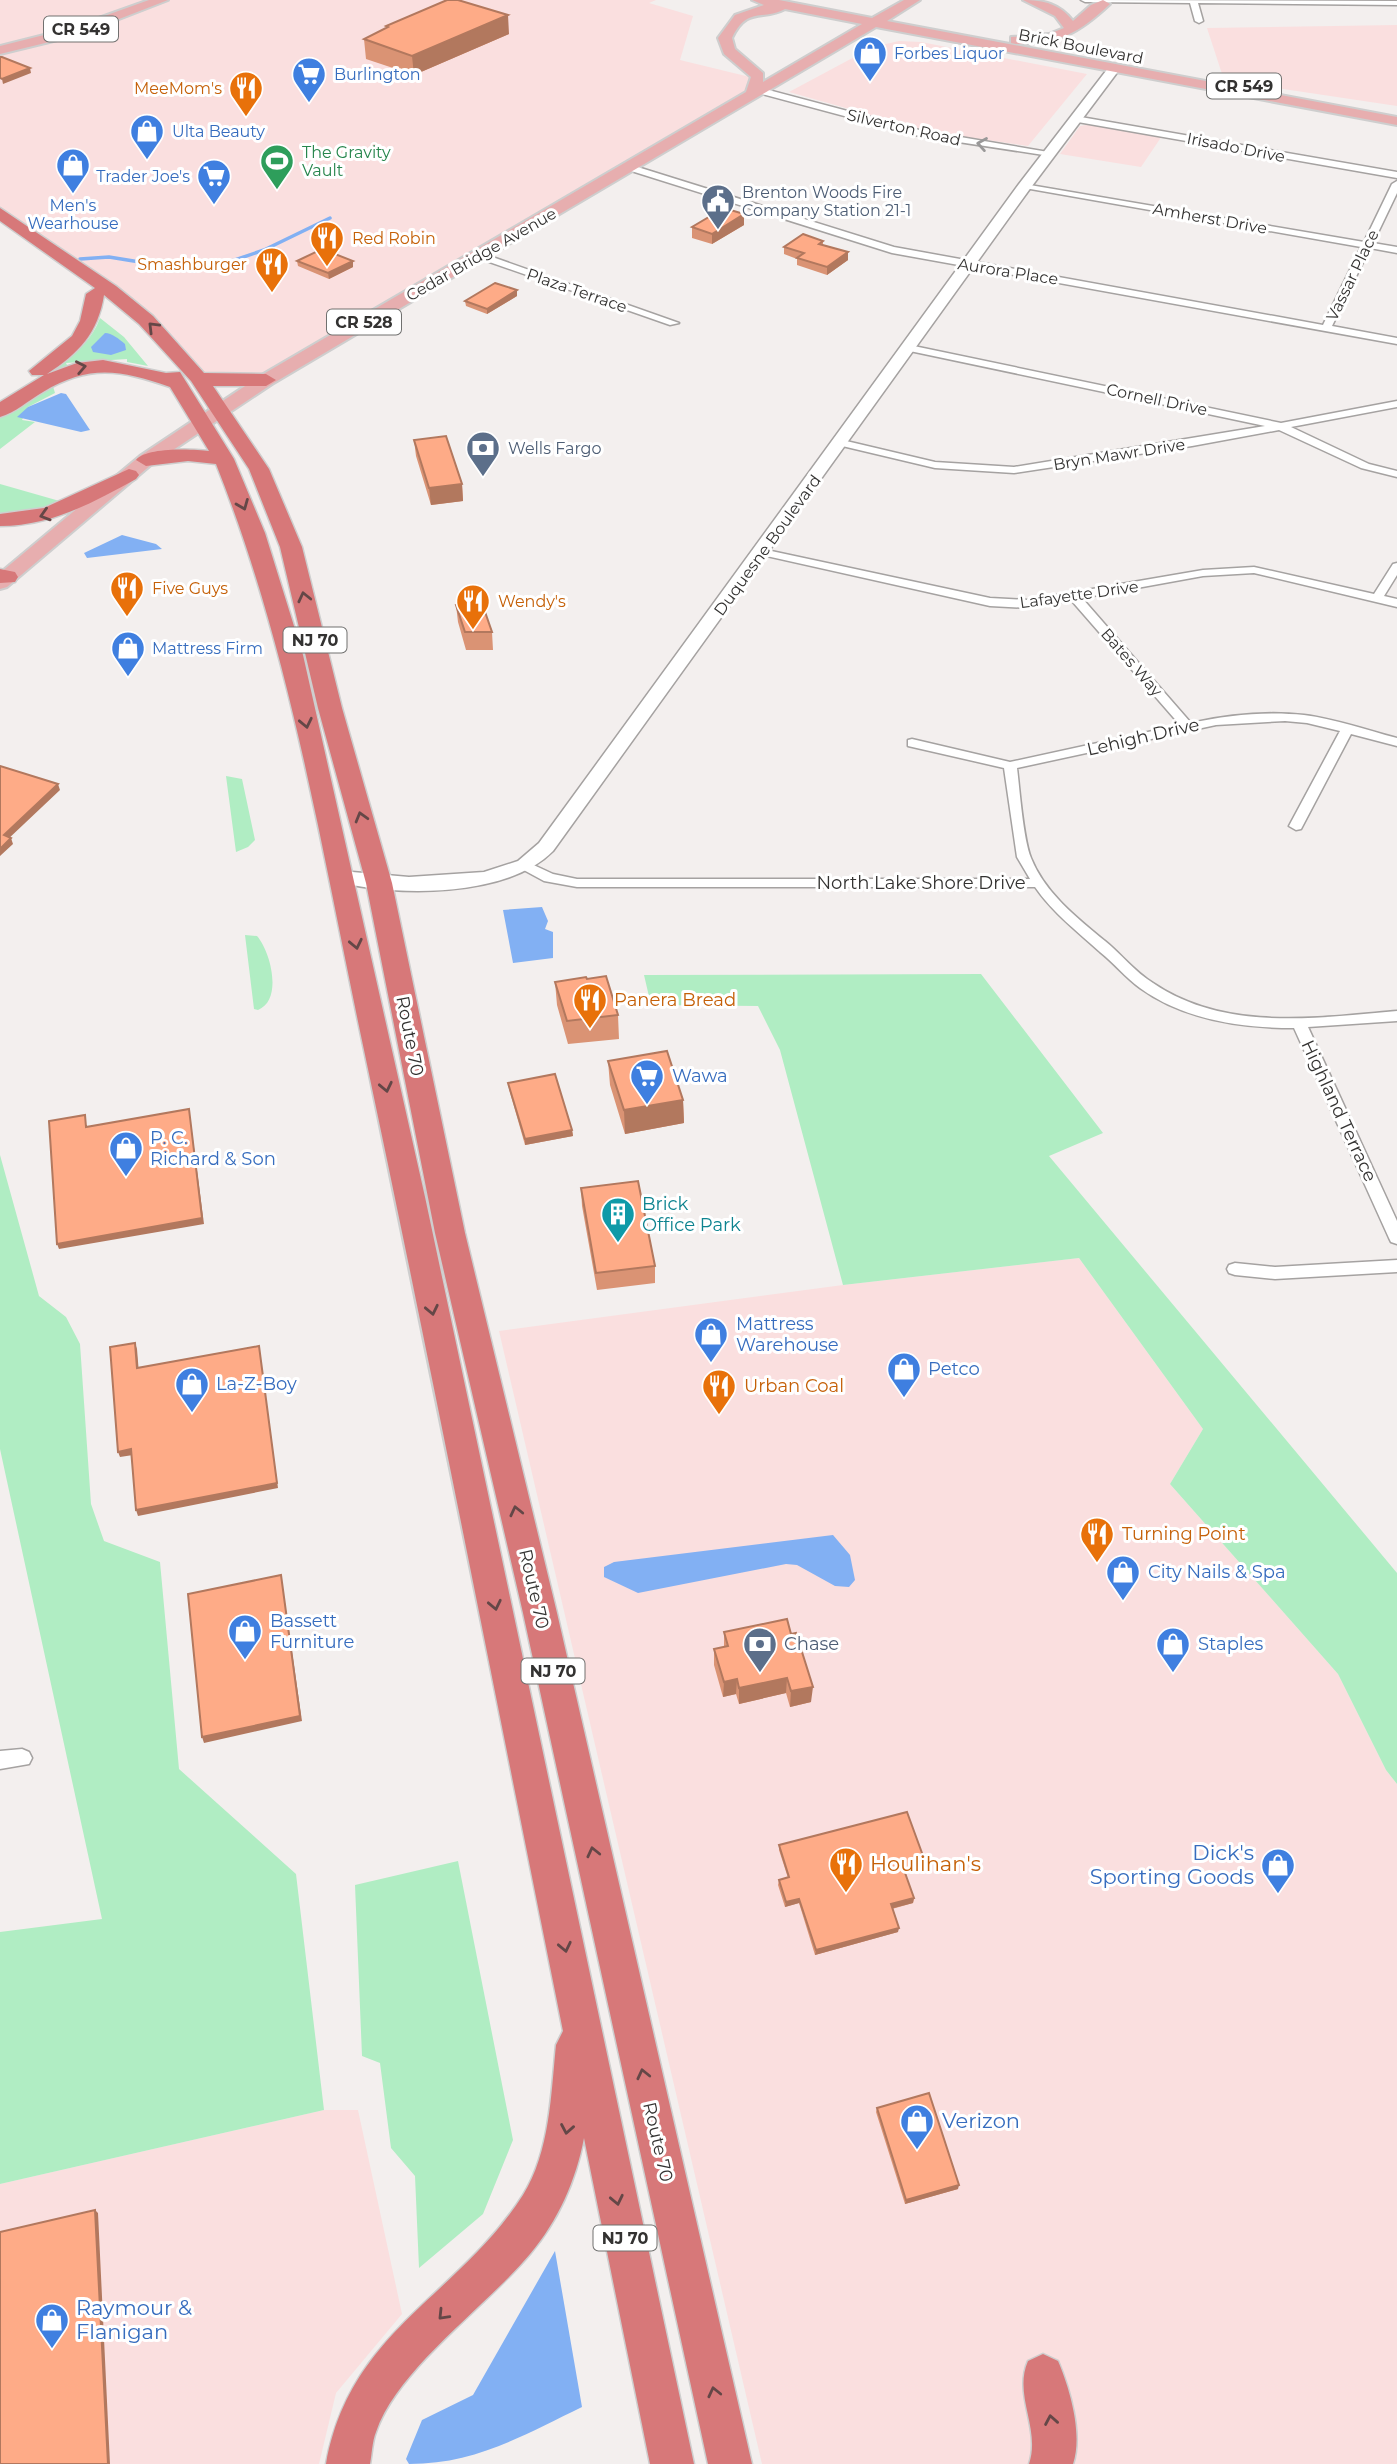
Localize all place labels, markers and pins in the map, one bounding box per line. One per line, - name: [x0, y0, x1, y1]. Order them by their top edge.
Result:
- shop icon: Forbes Liquor: [851, 34, 889, 83]
- place label: Forbes Liquor: [894, 44, 1004, 63]
- supermarket icon: Burlington: [290, 55, 328, 104]
- place label: Burlington: [334, 65, 421, 84]
- restaurant icon: MeeMom's: [227, 69, 265, 118]
- place label: MeeMom's: [134, 79, 222, 98]
- shop icon: Ulta Beauty: [128, 112, 166, 161]
- place label: Ulta Beauty: [172, 122, 265, 141]
- sports icon: The Gravity Vault: [258, 142, 296, 191]
- place label: The Gravity Vault: [302, 143, 391, 180]
- shop icon: Men's Wearhouse: [54, 146, 92, 195]
- supermarket icon: Trader Joe's: [195, 157, 233, 206]
- place label: Trader Joe's: [96, 167, 190, 186]
- public building icon: Brenton Woods Fire Company Station 21-1: [699, 182, 737, 231]
- place label: Brenton Woods Fire Company Station 21-1: [742, 183, 911, 220]
- place label: Men's Wearhouse: [27, 196, 119, 233]
- restaurant icon: Red Robin: [308, 219, 346, 268]
- place label: Red Robin: [352, 229, 436, 248]
- restaurant icon: Smashburger: [253, 245, 291, 294]
- place label: Smashburger: [137, 255, 247, 274]
- bank icon: Wells Fargo: [464, 429, 502, 478]
- place label: Wells Fargo: [508, 439, 602, 458]
- restaurant icon: Five Guys: [108, 569, 146, 618]
- place label: Five Guys: [152, 579, 228, 598]
- restaurant icon: Wendy's: [454, 582, 492, 631]
- place label: Wendy's: [498, 592, 566, 611]
- shop icon: Mattress Firm: [109, 629, 147, 678]
- place label: Mattress Firm: [152, 639, 263, 658]
- restaurant icon: Panera Bread: [571, 981, 609, 1030]
- place label: Panera Bread: [614, 989, 736, 1011]
- supermarket icon: Wawa: [628, 1057, 666, 1106]
- place label: Wawa: [672, 1065, 728, 1087]
- place label: P. C. Richard & Son: [150, 1127, 276, 1170]
- shop icon: P. C. Richard & Son: [107, 1129, 145, 1178]
- place label: Brick Office Park: [642, 1193, 741, 1236]
- building icon: Brick Office Park: [599, 1195, 637, 1244]
- place label: Mattress Warehouse: [736, 1313, 839, 1356]
- shop icon: Mattress Warehouse: [692, 1315, 730, 1364]
- shop icon: Petco: [885, 1350, 923, 1399]
- place label: Petco: [928, 1358, 980, 1380]
- shop icon: La-Z-Boy: [173, 1365, 211, 1414]
- restaurant icon: Urban Coal: [700, 1367, 738, 1416]
- place label: La-Z-Boy: [216, 1373, 297, 1395]
- place label: Urban Coal: [744, 1375, 844, 1397]
- restaurant icon: Turning Point: [1078, 1515, 1116, 1564]
- place label: Turning Point: [1122, 1523, 1246, 1545]
- shop icon: City Nails & Spa: [1104, 1553, 1142, 1602]
- place label: City Nails & Spa: [1148, 1561, 1286, 1583]
- place label: Bassett Furniture: [270, 1610, 354, 1653]
- shop icon: Bassett Furniture: [226, 1612, 264, 1661]
- bank icon: Chase: [741, 1625, 779, 1674]
- shop icon: Staples: [1154, 1625, 1192, 1674]
- place label: Chase: [784, 1633, 839, 1655]
- place label: Staples: [1198, 1633, 1264, 1655]
- place label: Dick's Sporting Goods: [1090, 1840, 1254, 1889]
- restaurant icon: Houlihan's: [827, 1845, 865, 1894]
- shop icon: Dick's Sporting Goods: [1259, 1846, 1297, 1895]
- place label: Houlihan's: [870, 1851, 981, 1876]
- shop icon: Verizon: [898, 2102, 936, 2151]
- place label: Verizon: [942, 2108, 1020, 2133]
- place label: Raymour & Flanigan: [76, 2295, 192, 2344]
- shop icon: Raymour & Flanigan: [33, 2301, 71, 2350]

